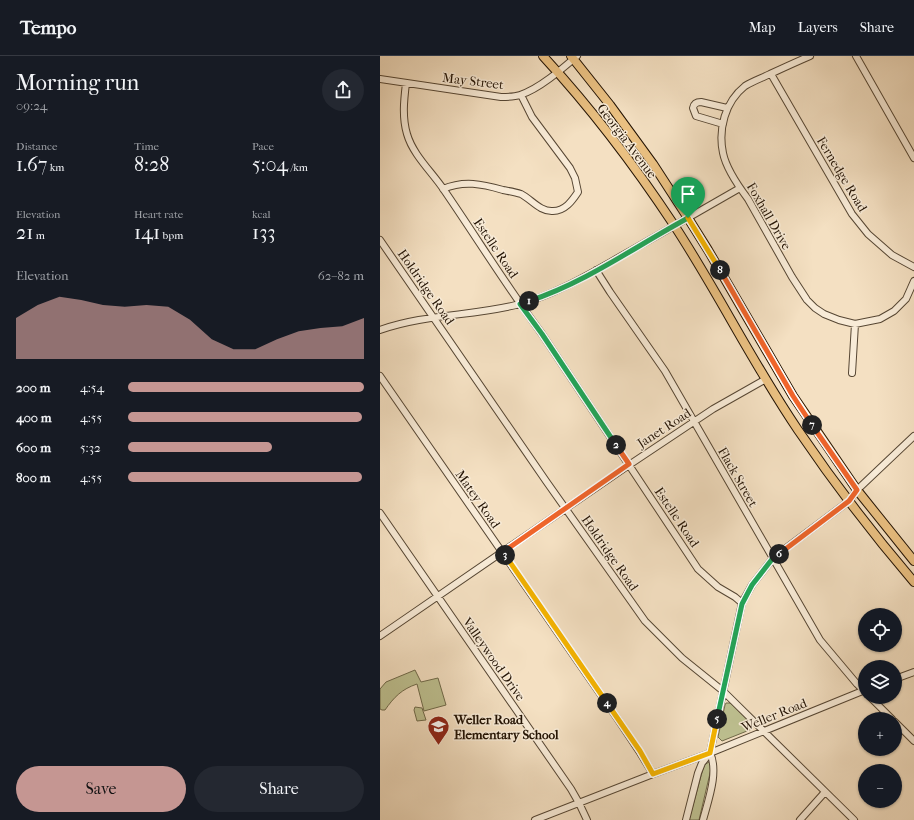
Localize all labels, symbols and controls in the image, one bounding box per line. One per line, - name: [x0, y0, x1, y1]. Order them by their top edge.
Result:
- text: Tempo: [20, 17, 76, 39]
- text: Map: [749, 19, 776, 36]
- text: Layers: [798, 19, 838, 36]
- text: Share: [860, 19, 894, 36]
- button: share: [322, 69, 364, 111]
- text: Morning run: [16, 70, 139, 96]
- street label: May Street: [441, 70, 505, 92]
- text: 09:24: [16, 98, 48, 113]
- street label: Georgia Avenue: [594, 101, 660, 182]
- street label: Fernedge Road: [814, 134, 871, 215]
- text: Distance: [16, 140, 57, 153]
- text: Time: [134, 140, 159, 153]
- text: Pace: [252, 140, 274, 153]
- text: 1.67: [16, 153, 47, 176]
- text: 8:28: [134, 153, 169, 176]
- text: 5:04: [252, 153, 288, 176]
- text: km: [47, 161, 65, 174]
- text: /km: [288, 161, 308, 174]
- pin: [671, 177, 705, 218]
- street label: Foxhall Drive: [744, 180, 795, 253]
- icon: arrive: [677, 183, 699, 205]
- text: Elevation: [16, 208, 60, 221]
- text: Heart rate: [134, 208, 183, 221]
- text: kcal: [252, 208, 271, 221]
- street label: Estelle Road: [470, 215, 522, 282]
- text: 21: [16, 221, 33, 244]
- text: 141: [134, 221, 160, 244]
- text: 133: [252, 221, 276, 244]
- text: m: [33, 229, 45, 242]
- text: bpm: [160, 229, 183, 242]
- street label: Holdridge Road: [394, 246, 458, 328]
- pin: 8: [710, 260, 730, 280]
- text: 8: [717, 263, 723, 276]
- text: Elevation: [16, 268, 69, 283]
- text: 62–82 m: [318, 268, 364, 283]
- pin: 1: [519, 291, 539, 311]
- text: 1: [527, 294, 531, 307]
- text: 200 m: [16, 380, 51, 395]
- text: 4:54: [80, 380, 104, 395]
- street label: Janet Road: [634, 405, 694, 451]
- text: 400 m: [16, 410, 52, 425]
- text: 4:55: [80, 410, 102, 425]
- pin: 7: [802, 415, 822, 435]
- text: 7: [809, 418, 815, 431]
- pin: 2: [606, 435, 626, 455]
- text: 2: [613, 438, 619, 451]
- text: 600 m: [16, 440, 51, 455]
- text: 5:32: [80, 440, 101, 455]
- street label: Flack Street: [715, 445, 761, 510]
- street label: Matey Road: [453, 467, 504, 532]
- text: 800 m: [16, 470, 50, 485]
- text: 4:55: [80, 470, 102, 485]
- street label: Estelle Road: [651, 484, 703, 551]
- street label: Holdridge Road: [578, 512, 642, 594]
- pin: 6: [769, 544, 789, 564]
- pin: 3: [495, 545, 515, 565]
- text: 6: [776, 547, 782, 560]
- text: 3: [503, 548, 507, 561]
- map controls: [858, 608, 902, 808]
- button: locate: [858, 608, 902, 652]
- street label: Valleywood Drive: [459, 614, 529, 704]
- button: layers: [858, 660, 902, 704]
- pin: 4: [597, 693, 617, 713]
- street label: Weller Road: [738, 695, 810, 735]
- text: 4: [604, 696, 610, 709]
- pin: 5: [707, 709, 727, 729]
- place label: Weller Road Elementary School: [453, 712, 559, 743]
- text: 5: [715, 712, 719, 725]
- button: +: [858, 712, 902, 756]
- school or university icon: Weller Road Elementary School: [425, 713, 451, 746]
- button: −: [858, 764, 902, 808]
- button: Save: [16, 766, 186, 812]
- button: Share: [194, 766, 364, 812]

